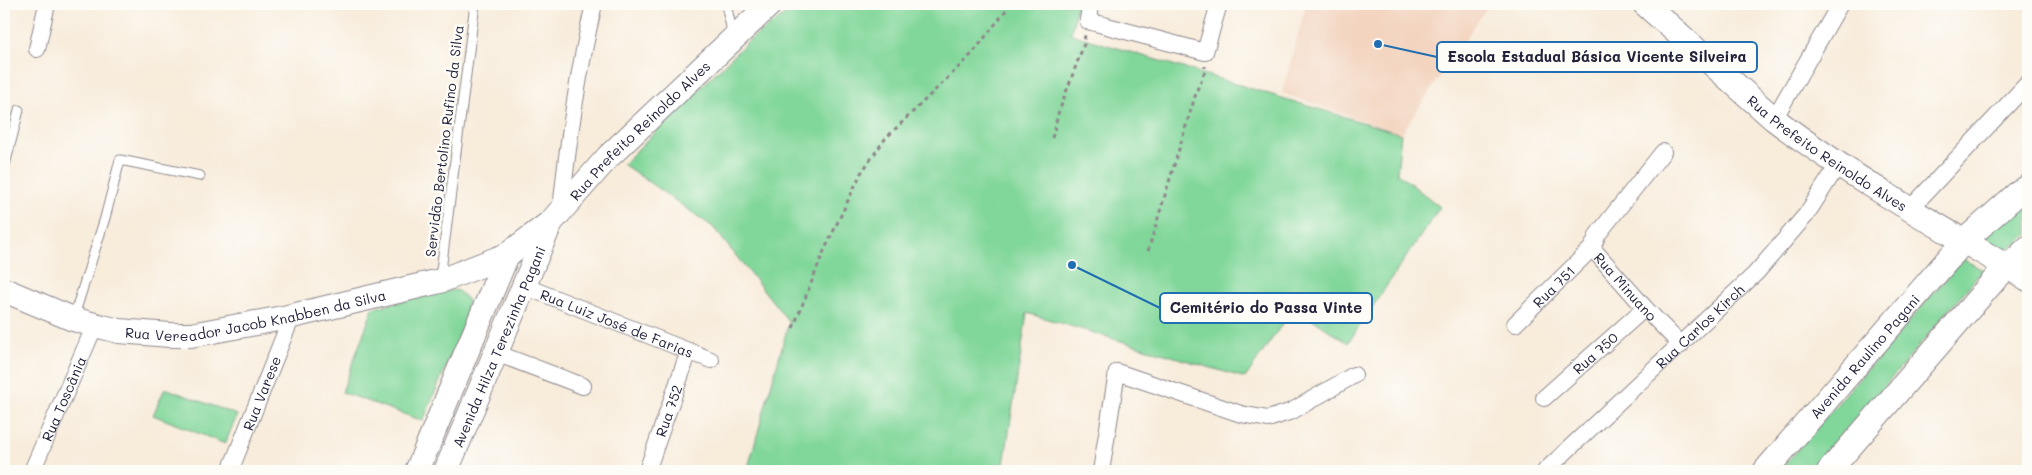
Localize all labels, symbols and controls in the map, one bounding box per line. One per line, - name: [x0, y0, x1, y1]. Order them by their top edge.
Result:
- street label: Servidão Bertolino Rufino da Silva: [420, 24, 468, 258]
- callout: Escola Estadual Básica Vicente Silveira: [1437, 42, 1757, 72]
- text: Escola Estadual Básica Vicente Silveira: [1447, 46, 1747, 66]
- street label: Rua Prefeito Reinoldo Alves: [565, 56, 714, 204]
- street label: Rua Prefeito Reinoldo Alves: [1744, 90, 1911, 215]
- street label: Avenida Hilza Terezinha Pagani: [448, 243, 549, 450]
- street label: Rua Minuano: [1590, 248, 1661, 325]
- street label: Rua 751: [1528, 261, 1579, 311]
- street label: Rua Carlos Kirch: [1651, 280, 1748, 372]
- street label: Rua Luiz José de Farias: [538, 284, 696, 362]
- street label: Rua Vereador Jacob Knabben da Silva: [124, 285, 388, 345]
- street label: Avenida Raulino Pagani: [1805, 290, 1924, 422]
- callout: Cemitério do Passa Vinte: [1160, 293, 1372, 323]
- text: Cemitério do Passa Vinte: [1170, 297, 1362, 317]
- street label: Rua 750: [1568, 327, 1622, 378]
- street label: Rua Toscânia: [37, 353, 90, 444]
- street label: Rua Varese: [238, 353, 285, 433]
- street label: Rua 752: [650, 382, 686, 439]

